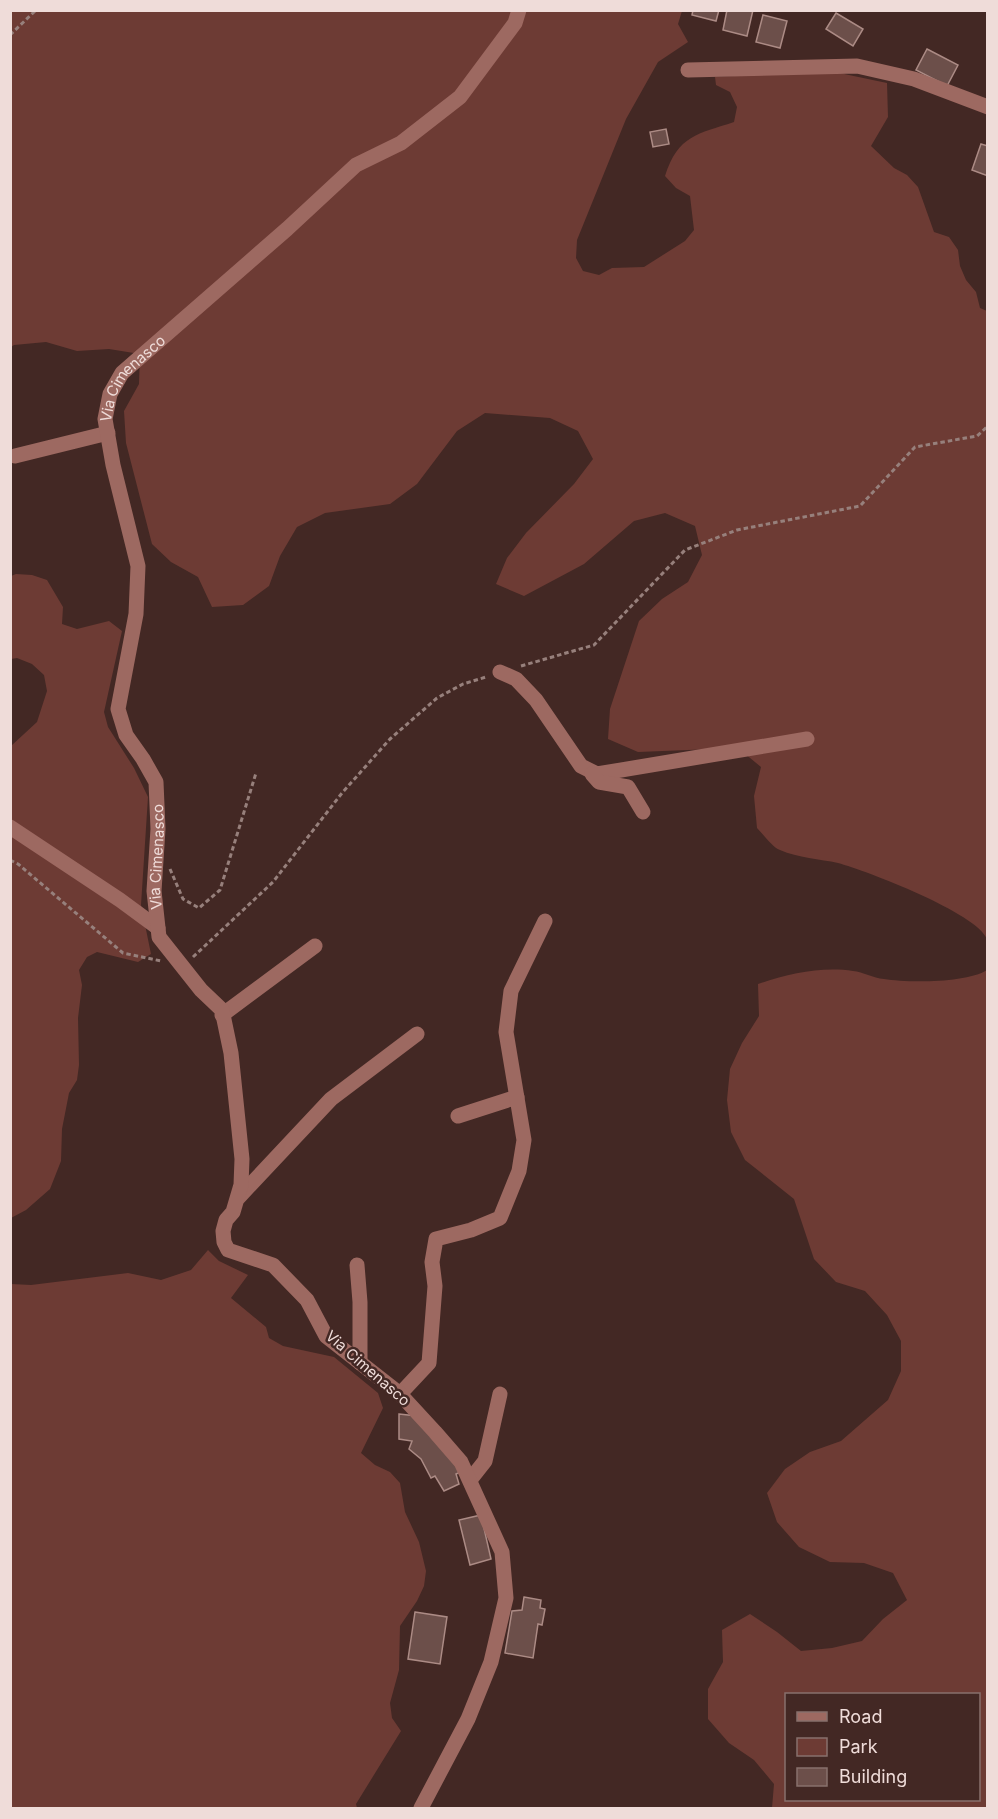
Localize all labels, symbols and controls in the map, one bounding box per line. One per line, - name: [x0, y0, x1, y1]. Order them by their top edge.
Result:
- street label: Via Cimenasco: [95, 330, 169, 423]
- street label: Via Cimenasco: [144, 804, 168, 911]
- street label: Via Cimenasco: [322, 1326, 414, 1410]
- legend: [785, 1693, 980, 1801]
- text: Road: [839, 1706, 882, 1727]
- text: Park: [839, 1736, 878, 1757]
- text: Building: [839, 1766, 907, 1787]

